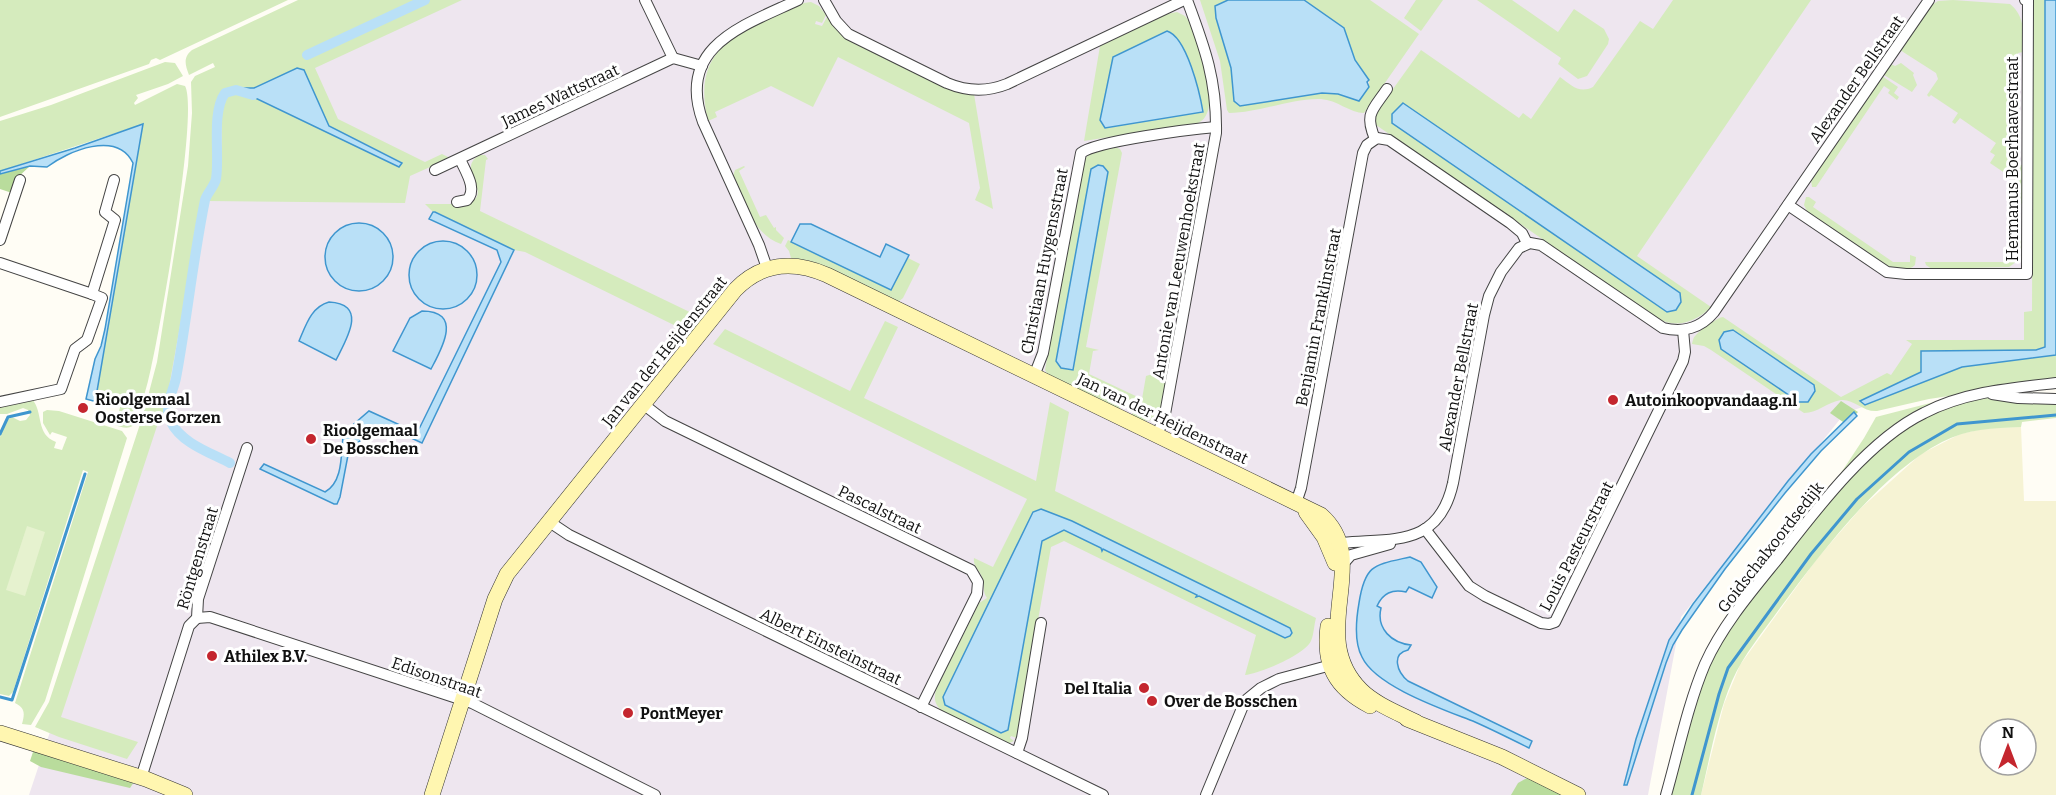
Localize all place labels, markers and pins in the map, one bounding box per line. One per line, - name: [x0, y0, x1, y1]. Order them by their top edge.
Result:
- place label: Rioolgemaal Oosterse Gorzen: [95, 390, 222, 427]
- place label: Autoinkoopvandaag.nl: [1625, 391, 1797, 410]
- marker: Autoinkoopvandaag.nl: [1606, 393, 1620, 407]
- marker: Rioolgemaal Oosterse Gorzen: [76, 401, 90, 415]
- place label: Rioolgemaal De Bosschen: [323, 421, 419, 458]
- marker: Rioolgemaal De Bosschen: [304, 432, 318, 446]
- place label: Athilex B.V.: [224, 647, 308, 666]
- marker: Athilex B.V.: [205, 649, 219, 663]
- place label: Del Italia: [1064, 679, 1132, 698]
- marker: Del Italia: [1137, 681, 1151, 695]
- place label: Over de Bosschen: [1164, 692, 1298, 711]
- marker: Over de Bosschen: [1145, 694, 1159, 708]
- place label: PontMeyer: [640, 704, 723, 723]
- marker: PontMeyer: [621, 706, 635, 720]

